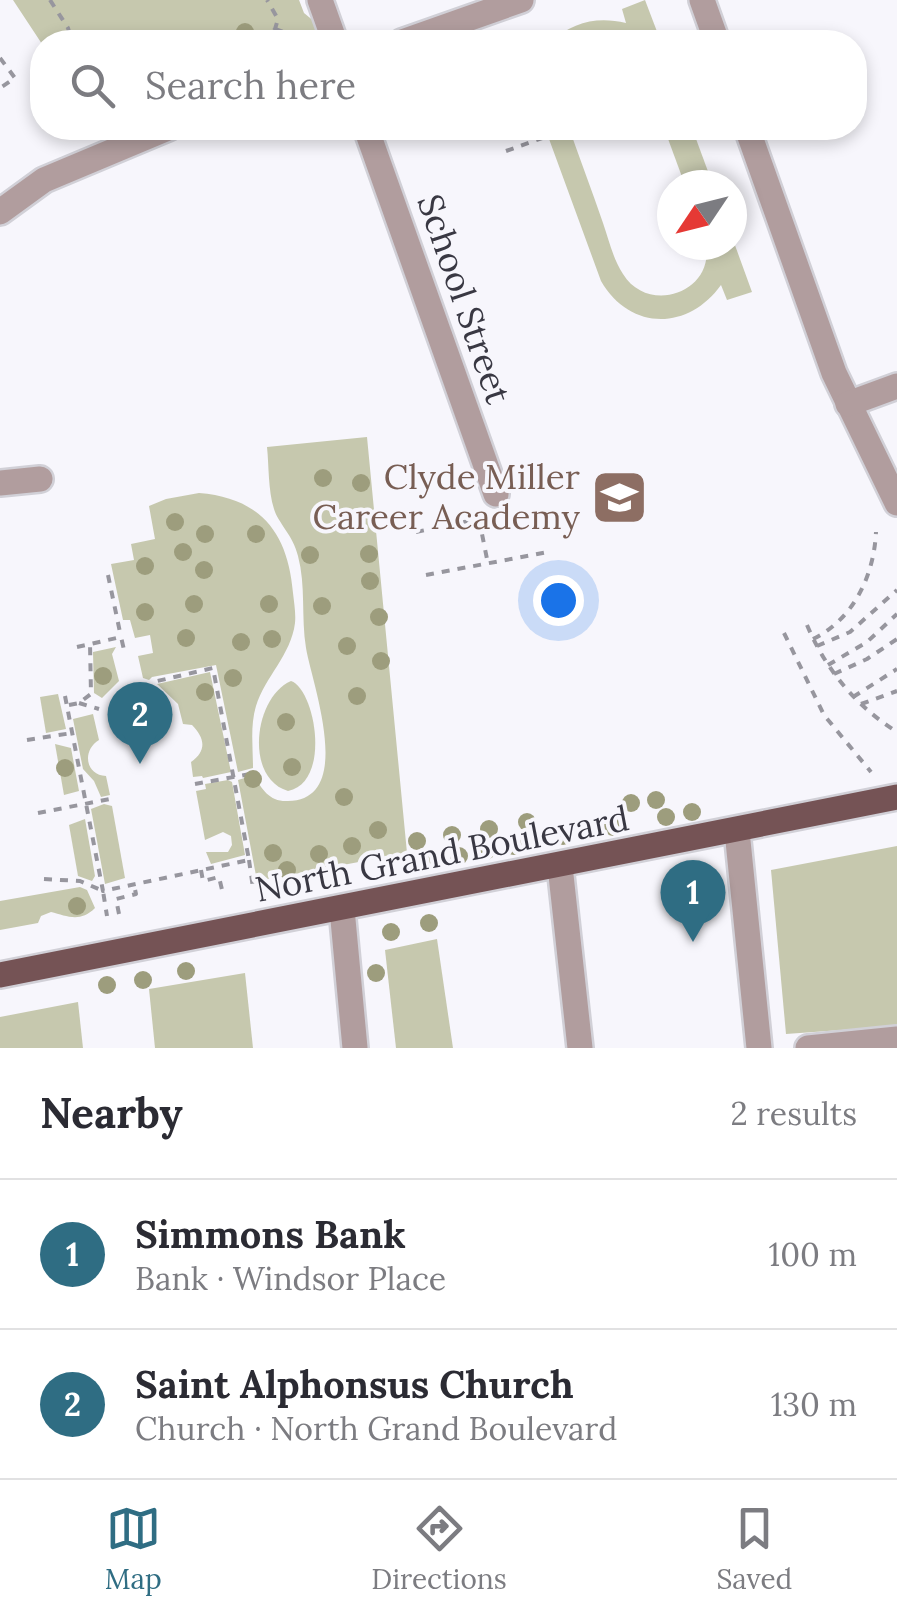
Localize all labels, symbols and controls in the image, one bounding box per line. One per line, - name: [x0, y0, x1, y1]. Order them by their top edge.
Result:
- search box: [30, 30, 867, 140]
- icon: search: [65, 58, 120, 113]
- text: Search here: [145, 61, 356, 109]
- north arrow: [657, 170, 747, 260]
- street label: School Street: [408, 188, 521, 410]
- place label: Clyde Miller Career Academy: [312, 454, 581, 539]
- school or university icon: Clyde Miller Career Academy: [589, 467, 649, 527]
- your location: [533, 575, 584, 626]
- pin: 2: [108, 682, 172, 764]
- street label: North Grand Boulevard: [251, 795, 632, 912]
- pin: 1: [660, 860, 726, 942]
- text: Nearby: [40, 1086, 183, 1140]
- text: 2 results: [731, 1093, 857, 1134]
- text: Simmons Bank: [135, 1210, 406, 1258]
- text: 1: [66, 1234, 79, 1275]
- text: 100 m: [769, 1234, 857, 1275]
- text: Bank · Windsor Place: [135, 1258, 446, 1299]
- text: Saint Alphonsus Church: [135, 1360, 573, 1408]
- text: 2: [64, 1384, 81, 1425]
- text: 130 m: [771, 1384, 857, 1425]
- text: Church · North Grand Boulevard: [135, 1408, 617, 1449]
- tab: Map: [105, 1501, 162, 1597]
- tab: Directions: [371, 1501, 507, 1597]
- tab: Saved: [716, 1501, 792, 1597]

